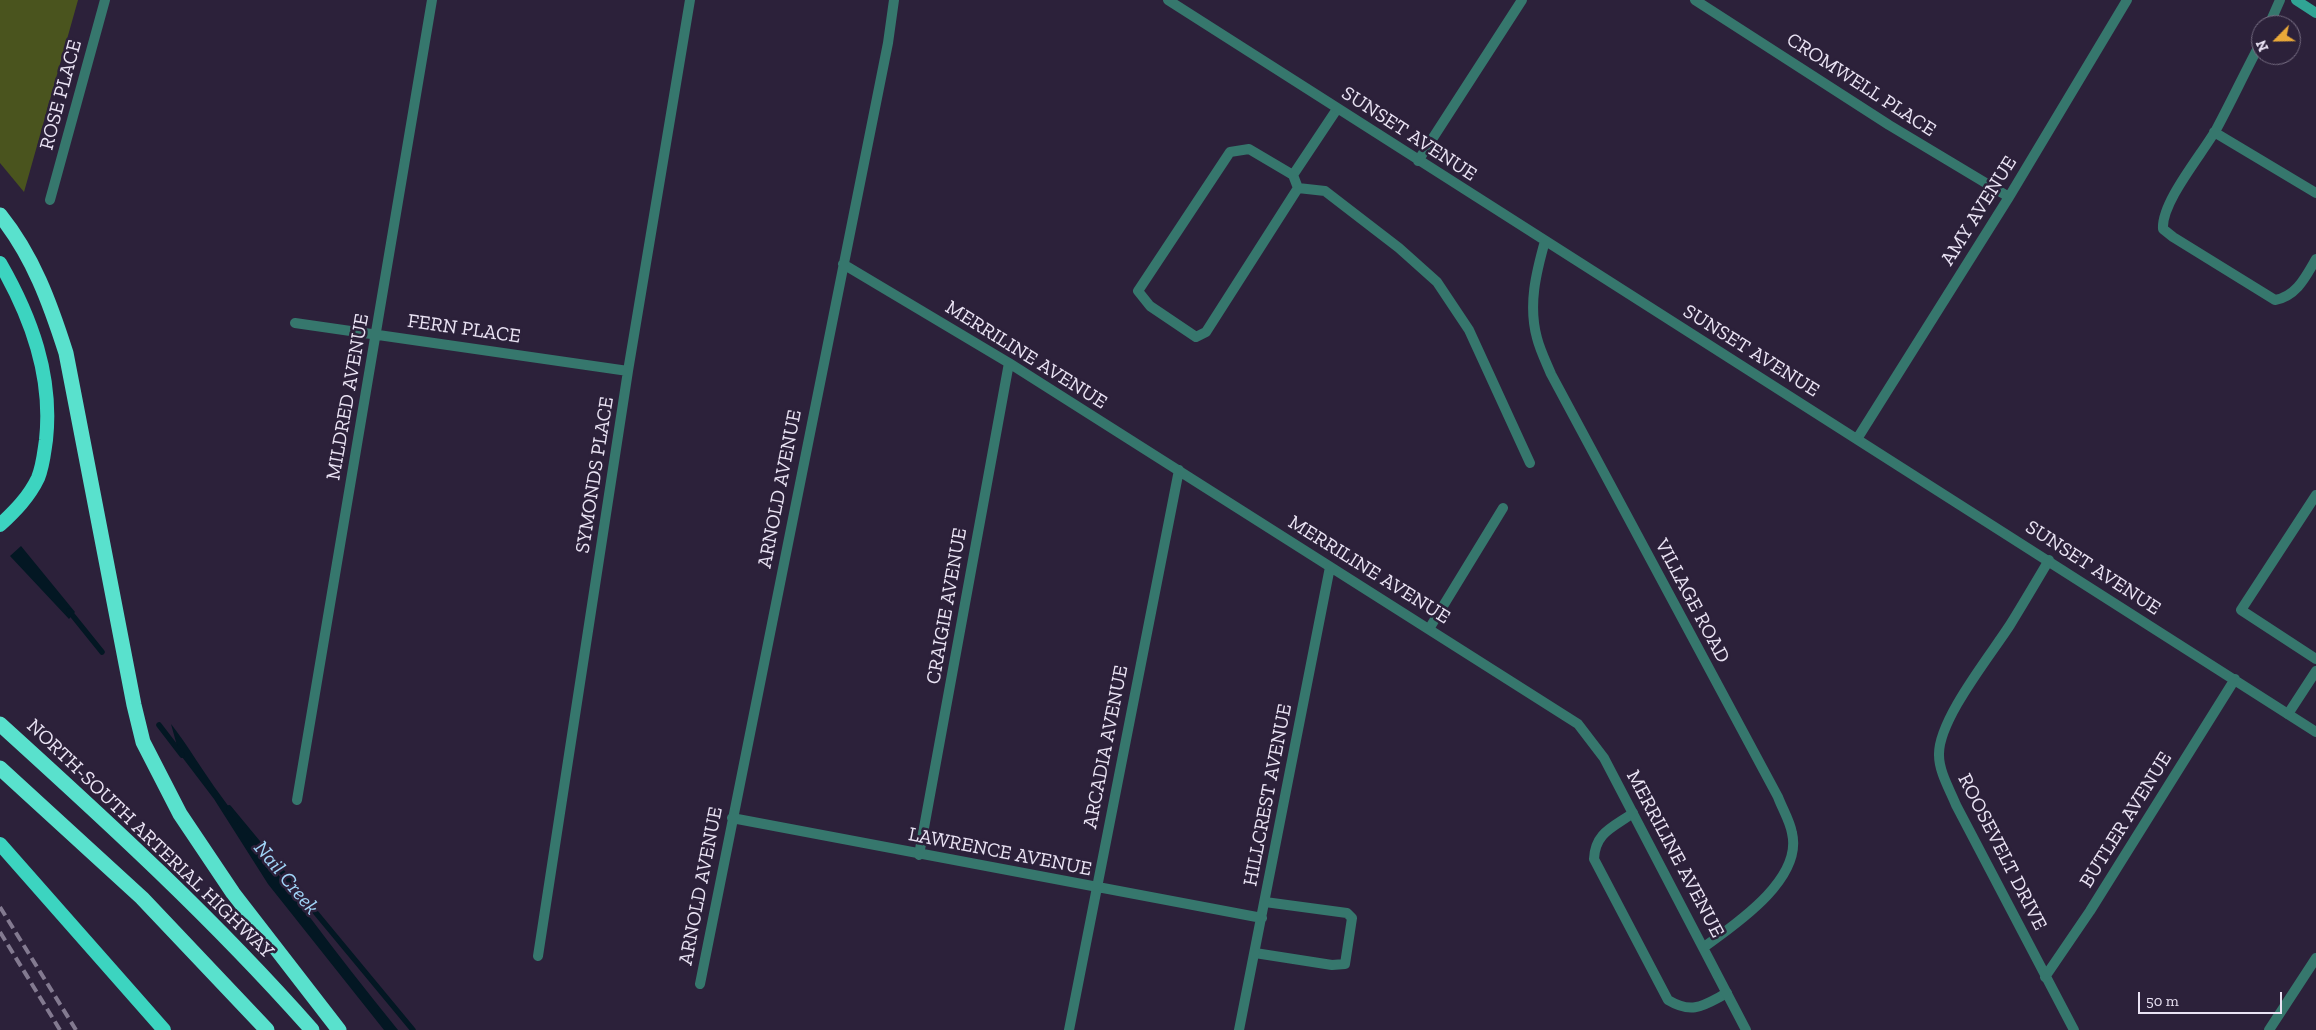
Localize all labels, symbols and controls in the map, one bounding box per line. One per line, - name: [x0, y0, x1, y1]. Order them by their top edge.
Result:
- north arrow: [2251, 15, 2301, 65]
- street label: CROMWELL PLACE: [1782, 28, 1940, 142]
- street label: ROSE PLACE: [35, 37, 87, 153]
- text: N: [2253, 37, 2273, 54]
- street label: SUNSET AVENUE: [1337, 81, 1481, 187]
- street label: AMY AVENUE: [1936, 152, 2022, 270]
- street label: MERRILINE AVENUE: [941, 296, 1111, 414]
- street label: SUNSET AVENUE: [1678, 299, 1824, 403]
- street label: FERN PLACE: [406, 309, 522, 349]
- street label: MILDRED AVENUE: [322, 312, 374, 482]
- street label: SYMONDS PLACE: [571, 395, 619, 555]
- street label: ARNOLD AVENUE: [753, 408, 807, 570]
- street label: MERRILINE AVENUE: [1284, 511, 1454, 629]
- street label: SUNSET AVENUE: [2021, 515, 2165, 621]
- street label: CRAIGIE AVENUE: [921, 526, 973, 686]
- street label: VILLAGE ROAD: [1649, 535, 1735, 667]
- street label: ARCADIA AVENUE: [1078, 663, 1134, 831]
- street label: HILLCREST AVENUE: [1239, 702, 1297, 888]
- street label: NORTH-SOUTH ARTERIAL HIGHWAY: [21, 714, 279, 964]
- street label: BUTLER AVENUE: [2075, 748, 2177, 892]
- street label: MERRILINE AVENUE: [1621, 766, 1729, 942]
- street label: ROOSEVELT DRIVE: [1952, 770, 2052, 934]
- street label: ARNOLD AVENUE: [674, 805, 728, 967]
- street label: LAWRENCE AVENUE: [906, 822, 1094, 882]
- water label: Nail Creek: [248, 836, 324, 920]
- scale bar: [2141, 982, 2285, 1014]
- text: 50 m: [2146, 992, 2179, 1010]

